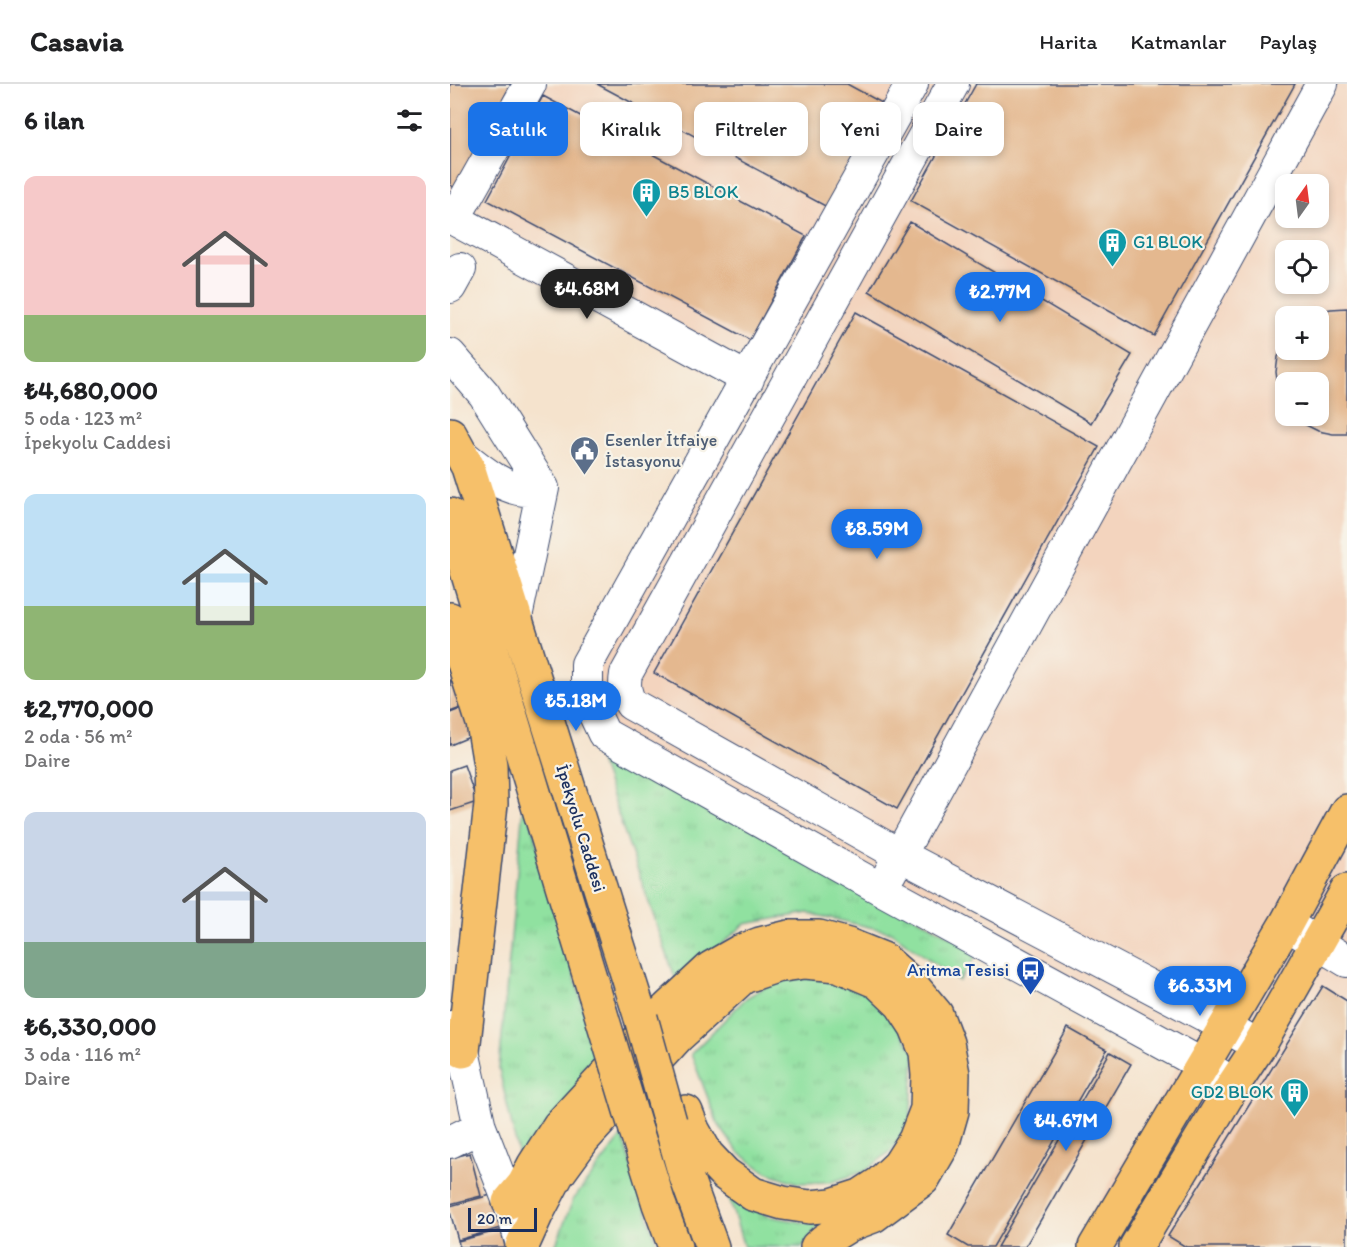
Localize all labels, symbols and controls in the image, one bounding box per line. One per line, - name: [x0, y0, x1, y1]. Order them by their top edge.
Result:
- text: Casavia: [30, 24, 124, 58]
- text: Harita: [1039, 29, 1097, 54]
- text: Katmanlar: [1130, 29, 1226, 54]
- text: Paylaş: [1259, 29, 1317, 54]
- chip: Satılık: [468, 102, 568, 156]
- chip: Kiralık: [580, 102, 682, 156]
- chip: Filtreler: [694, 102, 808, 156]
- chip: Yeni: [820, 102, 901, 156]
- chip: Daire: [913, 102, 1004, 156]
- text: 6 ilan: [24, 104, 84, 136]
- icon: filters: [393, 104, 426, 137]
- north arrow: [1275, 174, 1329, 228]
- map controls: [1275, 174, 1329, 426]
- building icon: B5 BLOK: [631, 176, 663, 218]
- place label: B5 BLOK: [668, 181, 739, 203]
- icon: home: [171, 215, 279, 323]
- building icon: G1 BLOK: [1096, 226, 1128, 268]
- place label: G1 BLOK: [1133, 231, 1203, 253]
- button: locate: [1275, 240, 1329, 294]
- pin: ₺4.68M: [538, 269, 636, 320]
- pin: ₺2.77M: [951, 272, 1049, 323]
- text: ₺4.68M: [555, 276, 619, 300]
- text: ₺2.77M: [969, 279, 1031, 303]
- button: +: [1275, 306, 1329, 360]
- button: −: [1275, 372, 1329, 426]
- text: ₺4,680,000: [24, 374, 158, 406]
- text: 5 oda · 123 m²: [24, 406, 142, 430]
- place label: Esenler İtfaiye İstasyonu: [605, 429, 717, 472]
- text: İpekyolu Caddesi: [24, 430, 171, 454]
- public building icon: Esenler İtfaiye İstasyonu: [568, 434, 600, 476]
- pin: ₺8.59M: [828, 509, 926, 560]
- text: ₺8.59M: [845, 516, 909, 540]
- icon: home: [171, 533, 279, 641]
- pin: ₺5.18M: [527, 681, 625, 732]
- text: ₺5.18M: [545, 688, 607, 712]
- text: ₺2,770,000: [24, 692, 154, 724]
- text: 2 oda · 56 m²: [24, 724, 133, 748]
- text: Daire: [24, 748, 70, 772]
- street label: İpekyolu Caddesi: [551, 762, 611, 894]
- icon: home: [171, 851, 279, 959]
- bus stop icon: Aritma Tesisi: [1014, 954, 1046, 996]
- place label: Aritma Tesisi: [907, 959, 1009, 981]
- pin: ₺6.33M: [1151, 966, 1249, 1017]
- text: ₺6.33M: [1168, 973, 1232, 997]
- text: ₺6,330,000: [24, 1010, 156, 1042]
- text: 3 oda · 116 m²: [24, 1042, 141, 1066]
- text: Daire: [24, 1066, 70, 1090]
- building icon: GD2 BLOK: [1278, 1076, 1310, 1118]
- place label: GD2 BLOK: [1191, 1081, 1273, 1103]
- pin: ₺4.67M: [1017, 1101, 1115, 1152]
- text: ₺4.67M: [1034, 1108, 1098, 1132]
- scale bar: [468, 1205, 537, 1232]
- text: 20 m: [477, 1209, 512, 1228]

